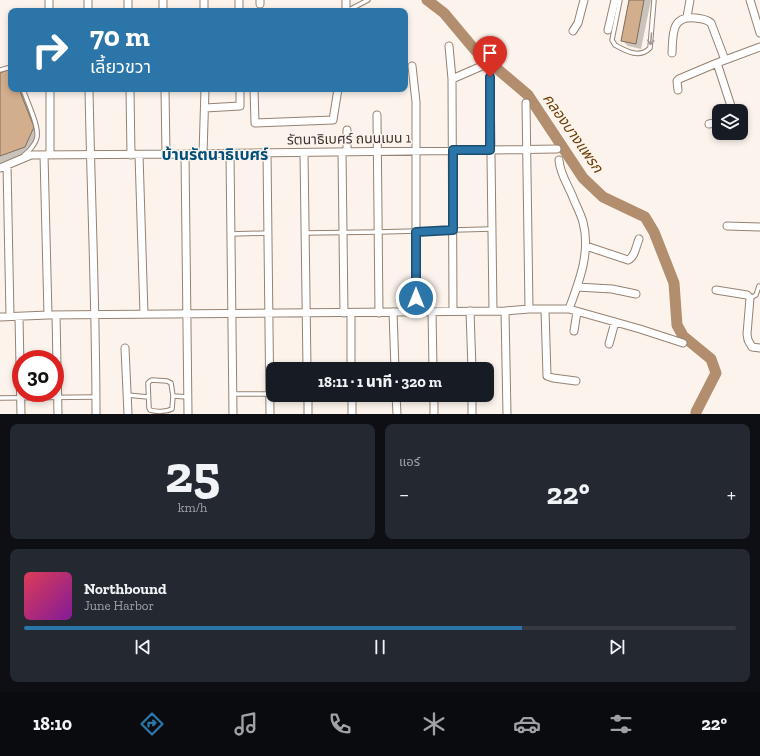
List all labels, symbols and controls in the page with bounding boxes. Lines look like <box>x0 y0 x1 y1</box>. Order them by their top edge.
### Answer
text: 70 m <box>90 20 150 53</box>
icon: right <box>24 24 76 76</box>
one-way arrow <box>647 32 654 45</box>
pin <box>473 36 507 77</box>
icon: arrive <box>479 42 501 64</box>
text: เลี้ยวขวา <box>90 56 151 78</box>
water label: คลองบางแพรก <box>539 90 608 177</box>
map controls <box>712 104 748 140</box>
button: layers <box>712 104 748 140</box>
street label: รัตนาธิเบศร์ ถนนเมน 1 <box>287 129 412 149</box>
district label: บ้านรัตนาธิเบศร์ <box>162 145 269 164</box>
position arrow <box>395 277 437 319</box>
speed limit sign: 30 <box>12 350 64 402</box>
text: 18:11 · 1 นาที · 320 m <box>318 373 442 391</box>
text: 25 <box>165 443 220 505</box>
text: แอร์ <box>399 454 420 469</box>
text: 22° <box>546 476 590 512</box>
text: − <box>399 481 409 508</box>
text: + <box>727 481 736 508</box>
text: km/h <box>178 500 207 515</box>
text: Northbound <box>84 580 167 598</box>
text: June Harbor <box>84 598 154 613</box>
icon: previous <box>132 636 154 658</box>
icon: pause <box>369 636 391 658</box>
icon: next <box>606 636 628 658</box>
icon: directions <box>138 710 166 738</box>
icon: music <box>232 710 260 738</box>
icon: phone <box>326 710 354 738</box>
icon: climate <box>420 710 448 738</box>
icon: car <box>513 710 541 738</box>
icon: filters <box>607 710 635 738</box>
text: 18:10 <box>33 713 72 735</box>
text: 22° <box>701 713 727 735</box>

